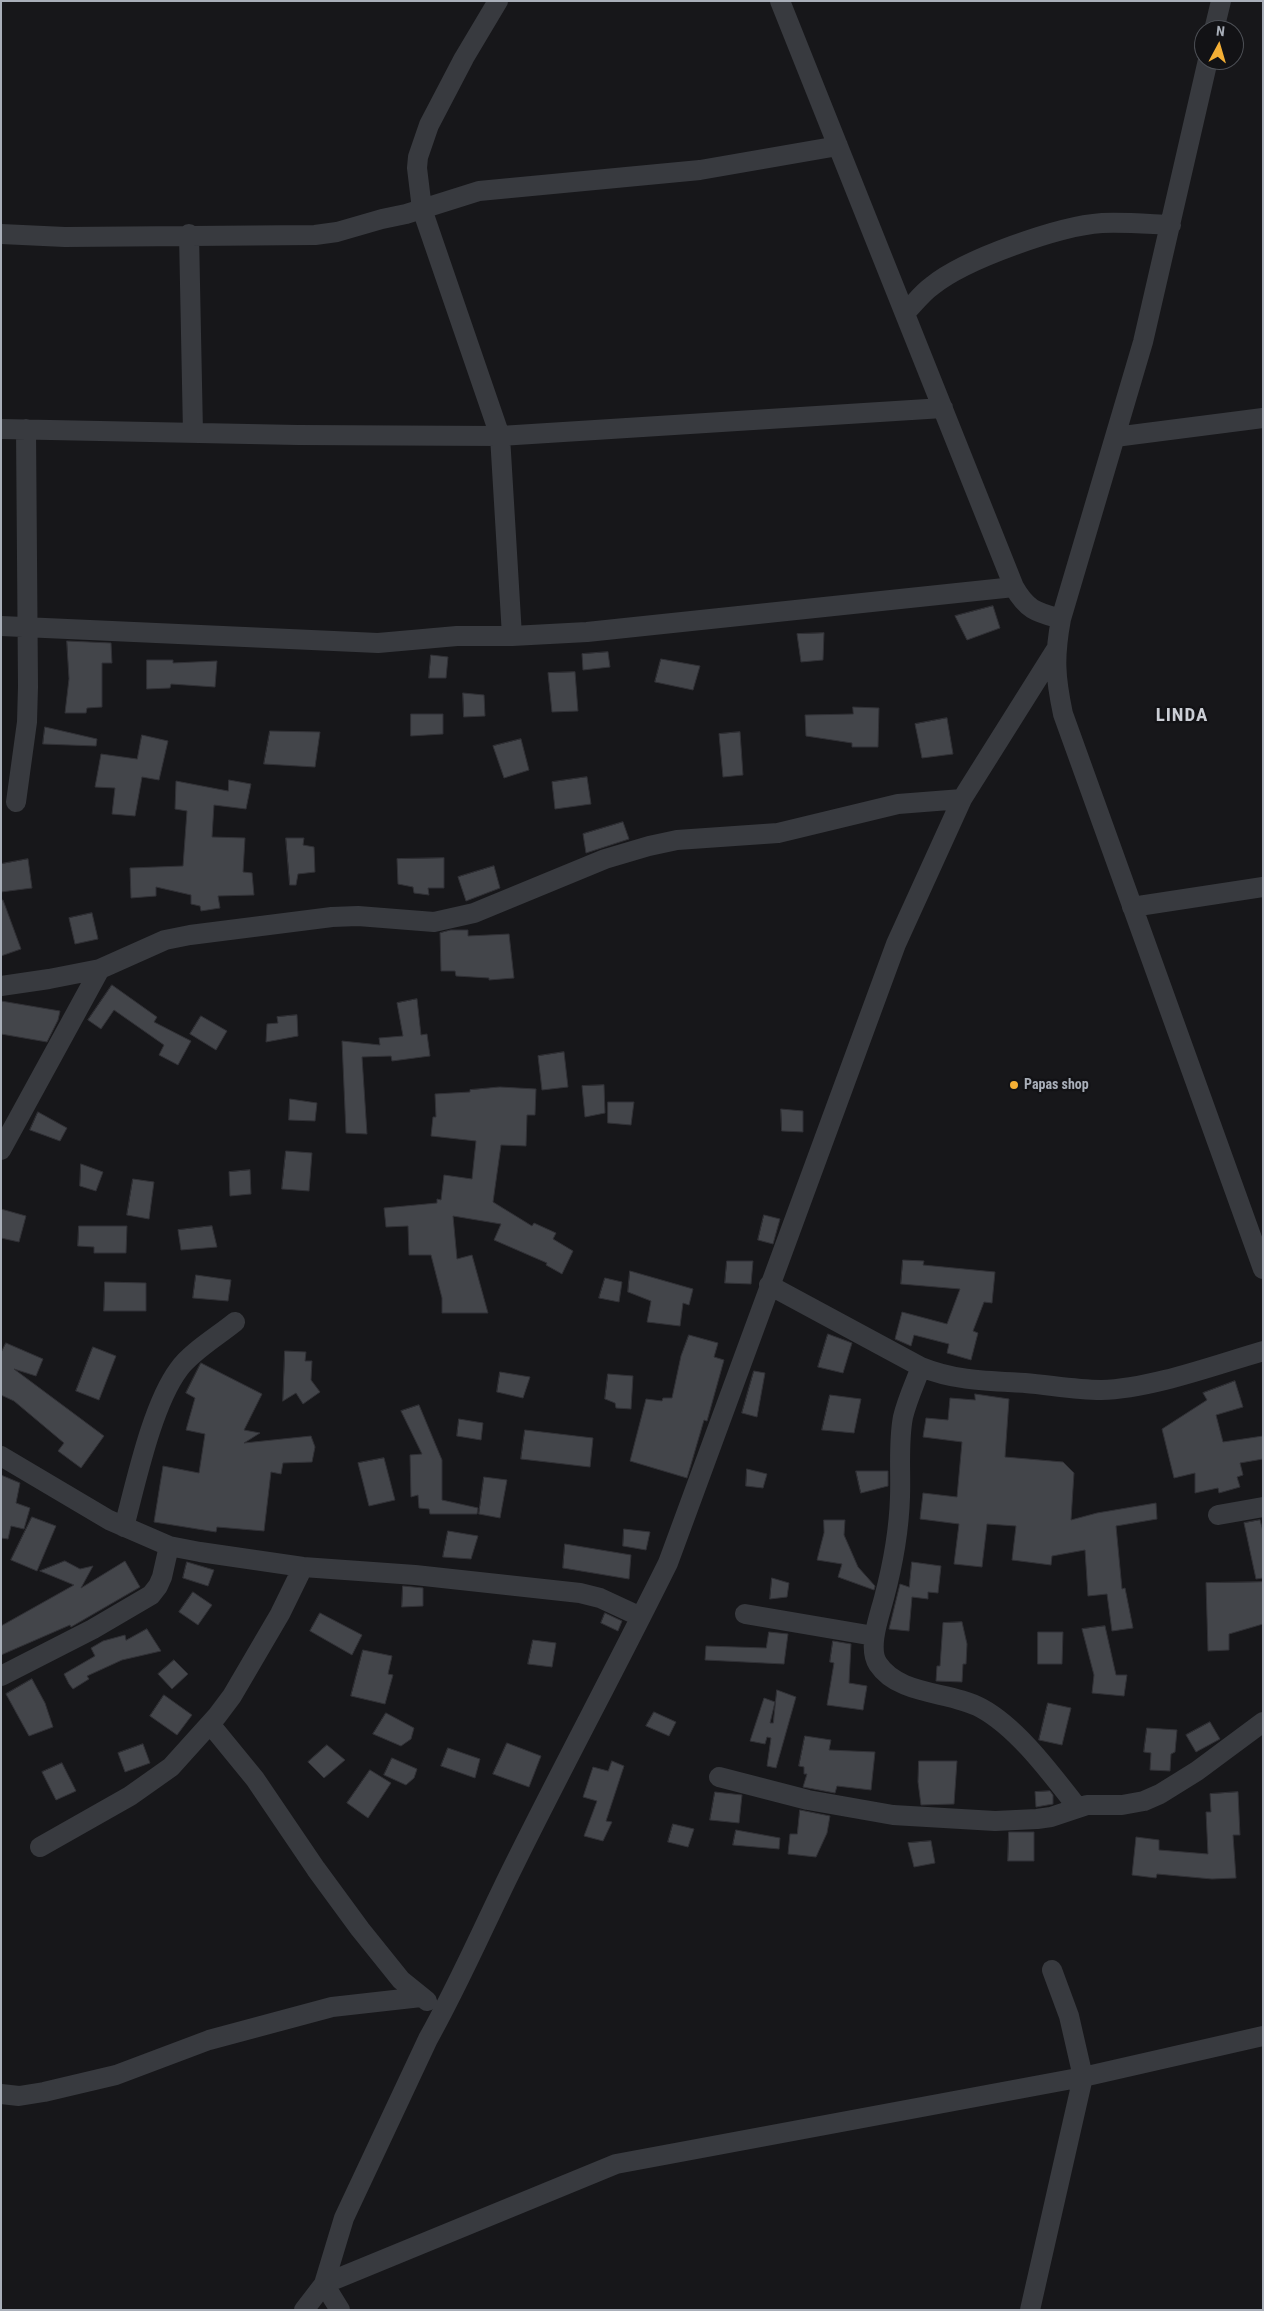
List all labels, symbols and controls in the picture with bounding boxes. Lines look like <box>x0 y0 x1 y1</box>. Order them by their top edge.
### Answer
north arrow <box>1194 20 1244 70</box>
text: N <box>1215 23 1226 39</box>
district label: LINDA <box>1155 705 1209 727</box>
place label: Papas shop <box>1024 1077 1089 1093</box>
marker: Papas shop <box>1008 1079 1020 1091</box>

